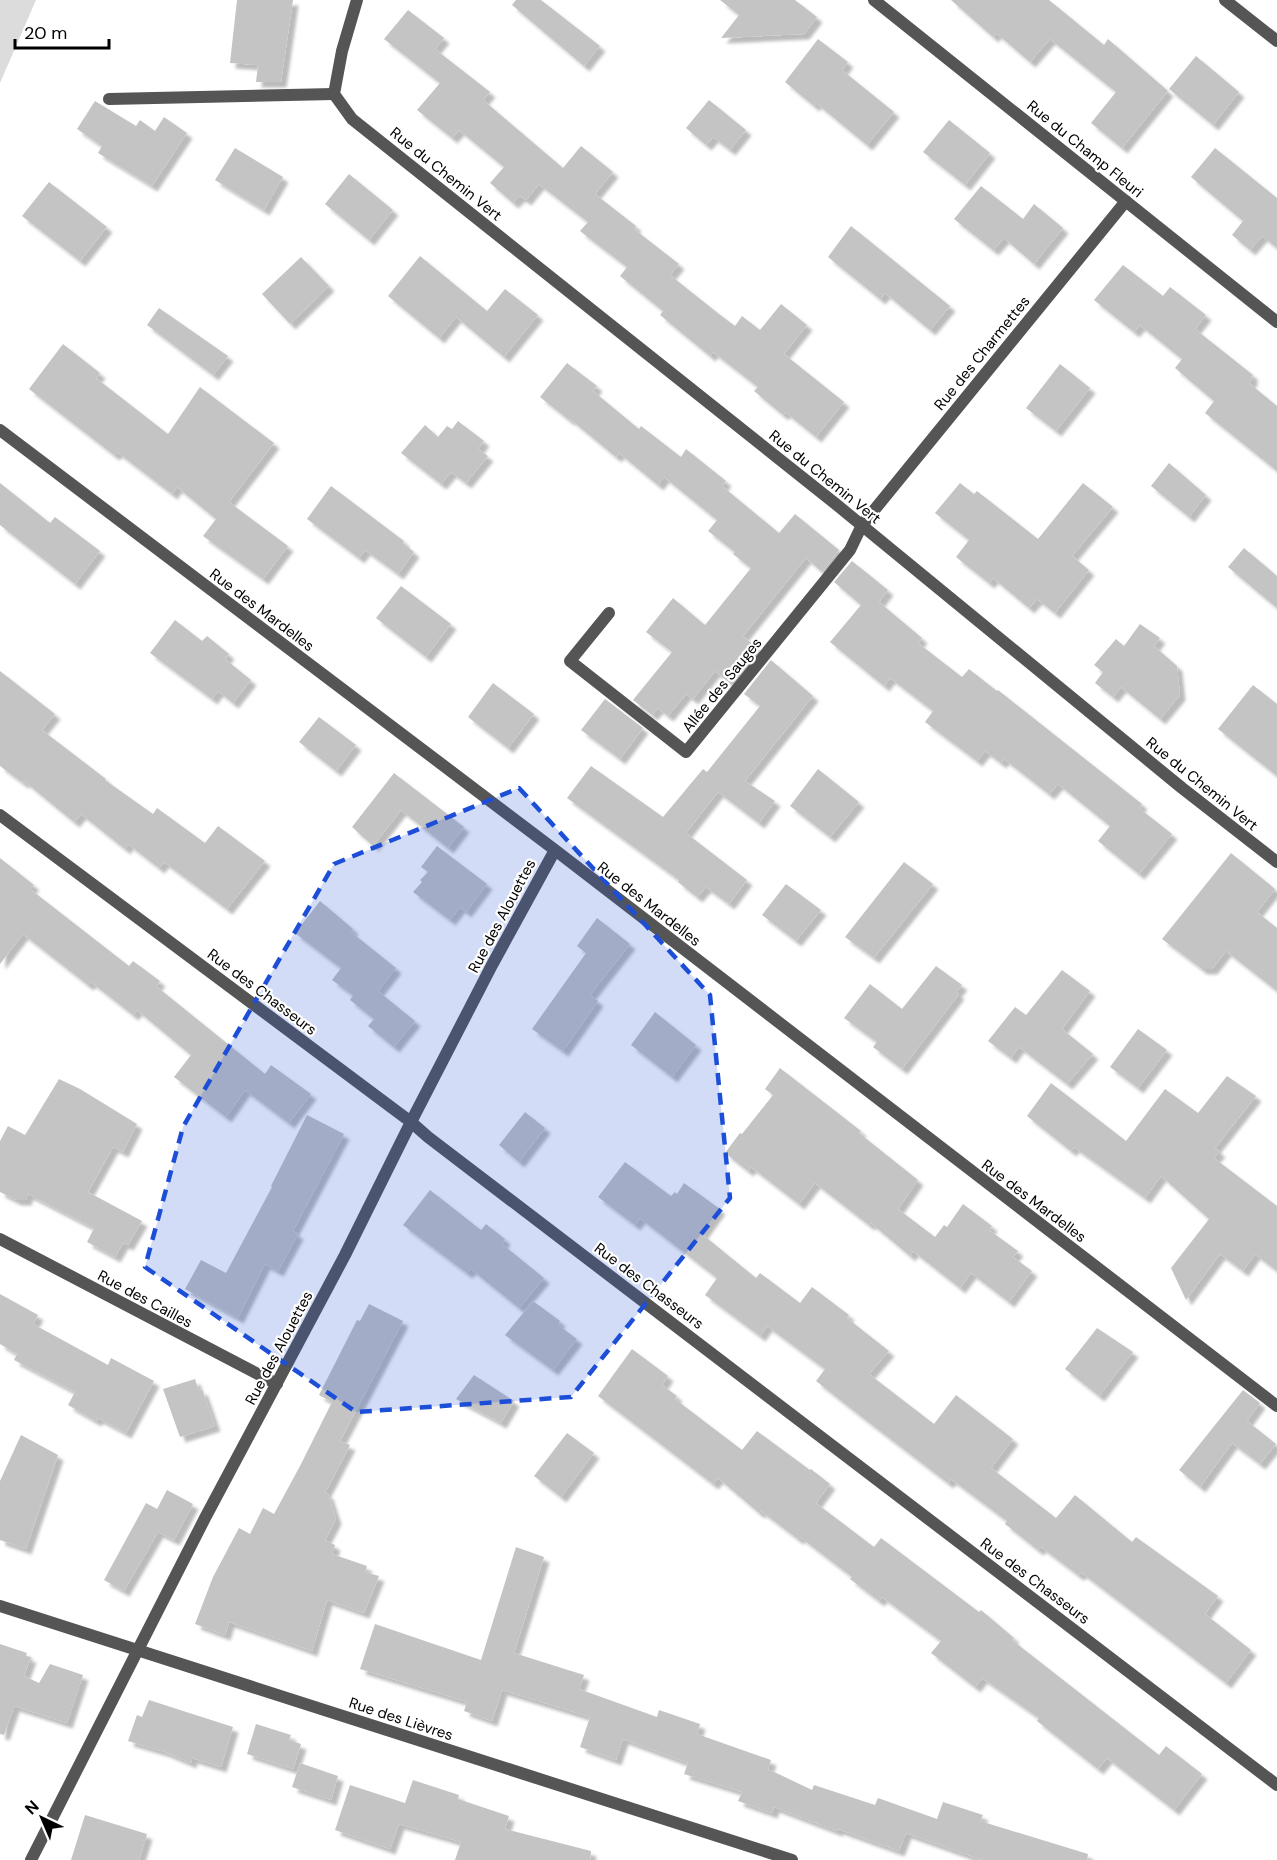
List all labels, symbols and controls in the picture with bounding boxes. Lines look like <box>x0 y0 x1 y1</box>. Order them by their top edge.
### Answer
scale bar <box>15 12 110 50</box>
text: 20 m <box>24 21 67 45</box>
street label: Rue du Champ Fleuri <box>1023 96 1147 202</box>
street label: Rue du Chemin Vert <box>386 123 506 225</box>
street label: Rue des Charmettes <box>930 292 1034 414</box>
street label: Rue du Chemin Vert <box>765 426 885 528</box>
street label: Rue des Mardelles <box>206 564 318 656</box>
street label: Allée des Sauges <box>678 633 766 737</box>
street label: Rue du Chemin Vert <box>1142 733 1262 835</box>
street label: Rue des Alouettes <box>464 856 540 976</box>
street label: Rue des Mardelles <box>593 857 705 951</box>
street label: Rue des Chasseurs <box>203 944 321 1040</box>
street label: Rue des Mardelles <box>978 1155 1090 1247</box>
street label: Rue des Chasseurs <box>590 1238 708 1334</box>
street label: Rue des Cailles <box>94 1266 196 1332</box>
street label: Rue des Alouettes <box>241 1288 317 1408</box>
street label: Rue des Chasseurs <box>976 1533 1094 1629</box>
street label: Rue des Lièvres <box>346 1693 456 1745</box>
north arrow <box>12 1788 72 1848</box>
text: N <box>20 1796 43 1819</box>

